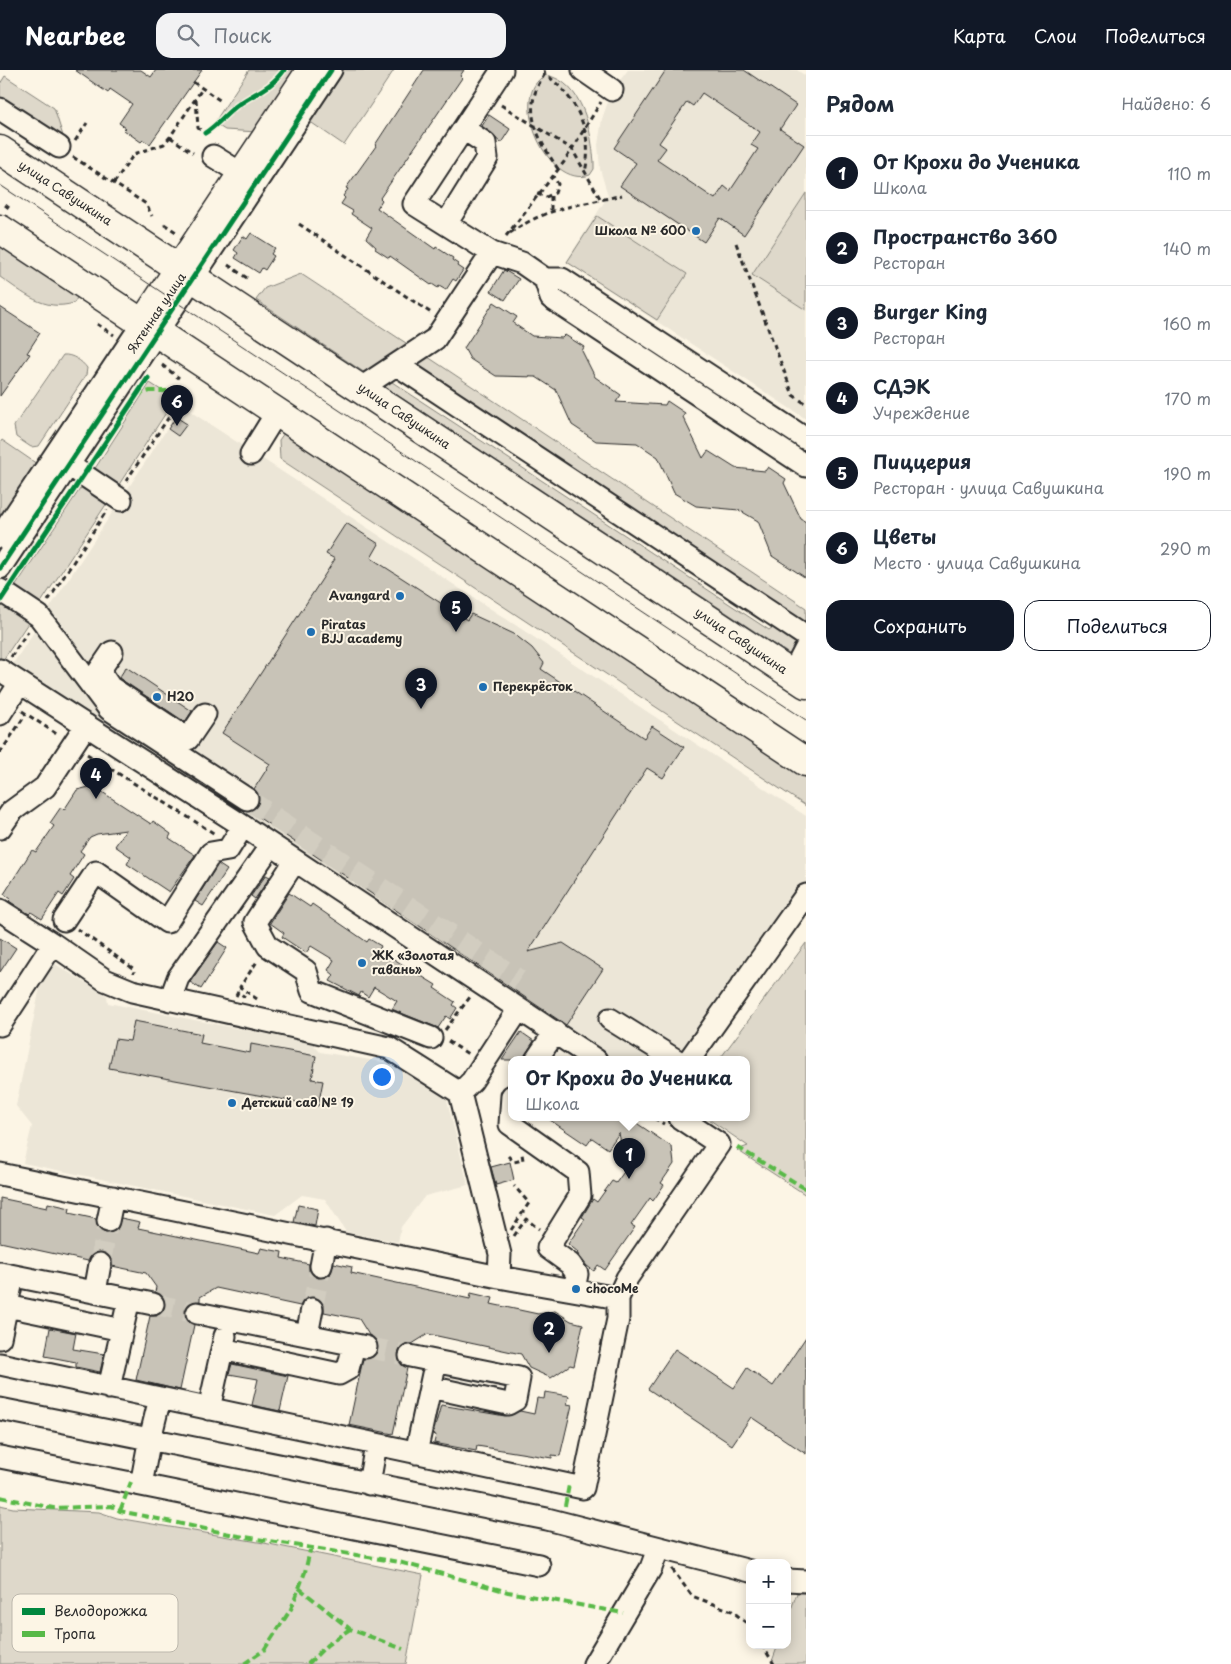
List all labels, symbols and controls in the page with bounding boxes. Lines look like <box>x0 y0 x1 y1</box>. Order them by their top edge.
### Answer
search box <box>156 13 506 58</box>
text: Nearbee <box>25 17 126 53</box>
icon: search <box>174 21 202 49</box>
text: Поиск <box>214 21 271 49</box>
text: Карта <box>953 22 1006 49</box>
text: Слои <box>1034 22 1077 49</box>
text: Поделиться <box>1105 22 1206 49</box>
text: Рядом <box>826 87 894 119</box>
text: Найдено: 6 <box>1121 91 1211 115</box>
text: От Крохи до Ученика <box>873 147 1080 175</box>
street label: улица Савушкина <box>15 155 116 229</box>
text: 1 <box>838 161 846 185</box>
text: 110 m <box>1168 161 1211 185</box>
text: Школа <box>873 175 927 199</box>
place label: Школа № 600 <box>595 221 686 239</box>
text: Пространство 360 <box>873 222 1057 250</box>
marker: Школа № 600 <box>690 225 702 237</box>
text: 2 <box>836 236 848 260</box>
text: 140 m <box>1163 236 1211 260</box>
text: Ресторан <box>873 250 946 274</box>
street label: Яхтенная улица <box>123 268 190 356</box>
text: Burger King <box>873 297 987 325</box>
text: 3 <box>837 311 847 335</box>
text: 160 m <box>1163 311 1211 335</box>
text: Ресторан <box>873 325 946 349</box>
text: СДЭК <box>873 372 930 400</box>
street label: улица Савушкина <box>355 377 455 453</box>
pin: 6 <box>161 385 193 426</box>
text: 4 <box>837 386 847 410</box>
text: 170 m <box>1165 386 1211 410</box>
text: Учреждение <box>873 400 970 424</box>
text: Пиццерия <box>873 447 971 475</box>
text: 5 <box>837 461 847 485</box>
text: 190 m <box>1163 461 1211 485</box>
text: Ресторан · улица Савушкина <box>873 475 1104 499</box>
text: Цветы <box>873 522 936 550</box>
text: 6 <box>836 536 848 560</box>
text: 290 m <box>1160 536 1211 560</box>
text: Место · улица Савушкина <box>873 550 1081 574</box>
place label: Avangard <box>329 586 390 604</box>
marker: Avangard <box>394 590 406 602</box>
pin: 5 <box>440 591 472 632</box>
button: Сохранить <box>826 600 1014 651</box>
button: Поделиться <box>1024 600 1211 651</box>
street label: улица Савушкина <box>692 602 792 678</box>
place label: Piratas BJJ academy <box>321 615 402 647</box>
marker: Piratas BJJ academy <box>305 626 317 638</box>
pin: 3 <box>405 668 437 709</box>
place label: Перекрёсток <box>493 677 573 695</box>
marker: Перекрёсток <box>477 681 489 693</box>
place label: H2O <box>167 687 194 705</box>
marker: H2O <box>151 691 163 703</box>
pin: 4 <box>80 758 112 799</box>
place label: ЖК «Золотая гавань» <box>371 946 454 978</box>
marker: ЖК «Золотая гавань» <box>356 957 368 969</box>
popup <box>508 1056 750 1121</box>
text: От Крохи до Ученика <box>526 1063 732 1091</box>
your location <box>369 1064 395 1090</box>
text: Школа <box>526 1091 579 1115</box>
place label: Детский сад № 19 <box>241 1093 354 1111</box>
marker: Детский сад № 19 <box>226 1097 238 1109</box>
pin: 1 <box>613 1138 645 1179</box>
place label: chocoMe <box>586 1279 639 1297</box>
marker: chocoMe <box>570 1283 582 1295</box>
pin: 2 <box>533 1312 565 1353</box>
map controls <box>746 1559 791 1649</box>
button: + <box>746 1559 791 1604</box>
legend <box>12 1594 178 1652</box>
text: Велодорожка <box>54 1600 148 1621</box>
button: − <box>746 1604 791 1649</box>
text: Тропа <box>54 1623 96 1644</box>

